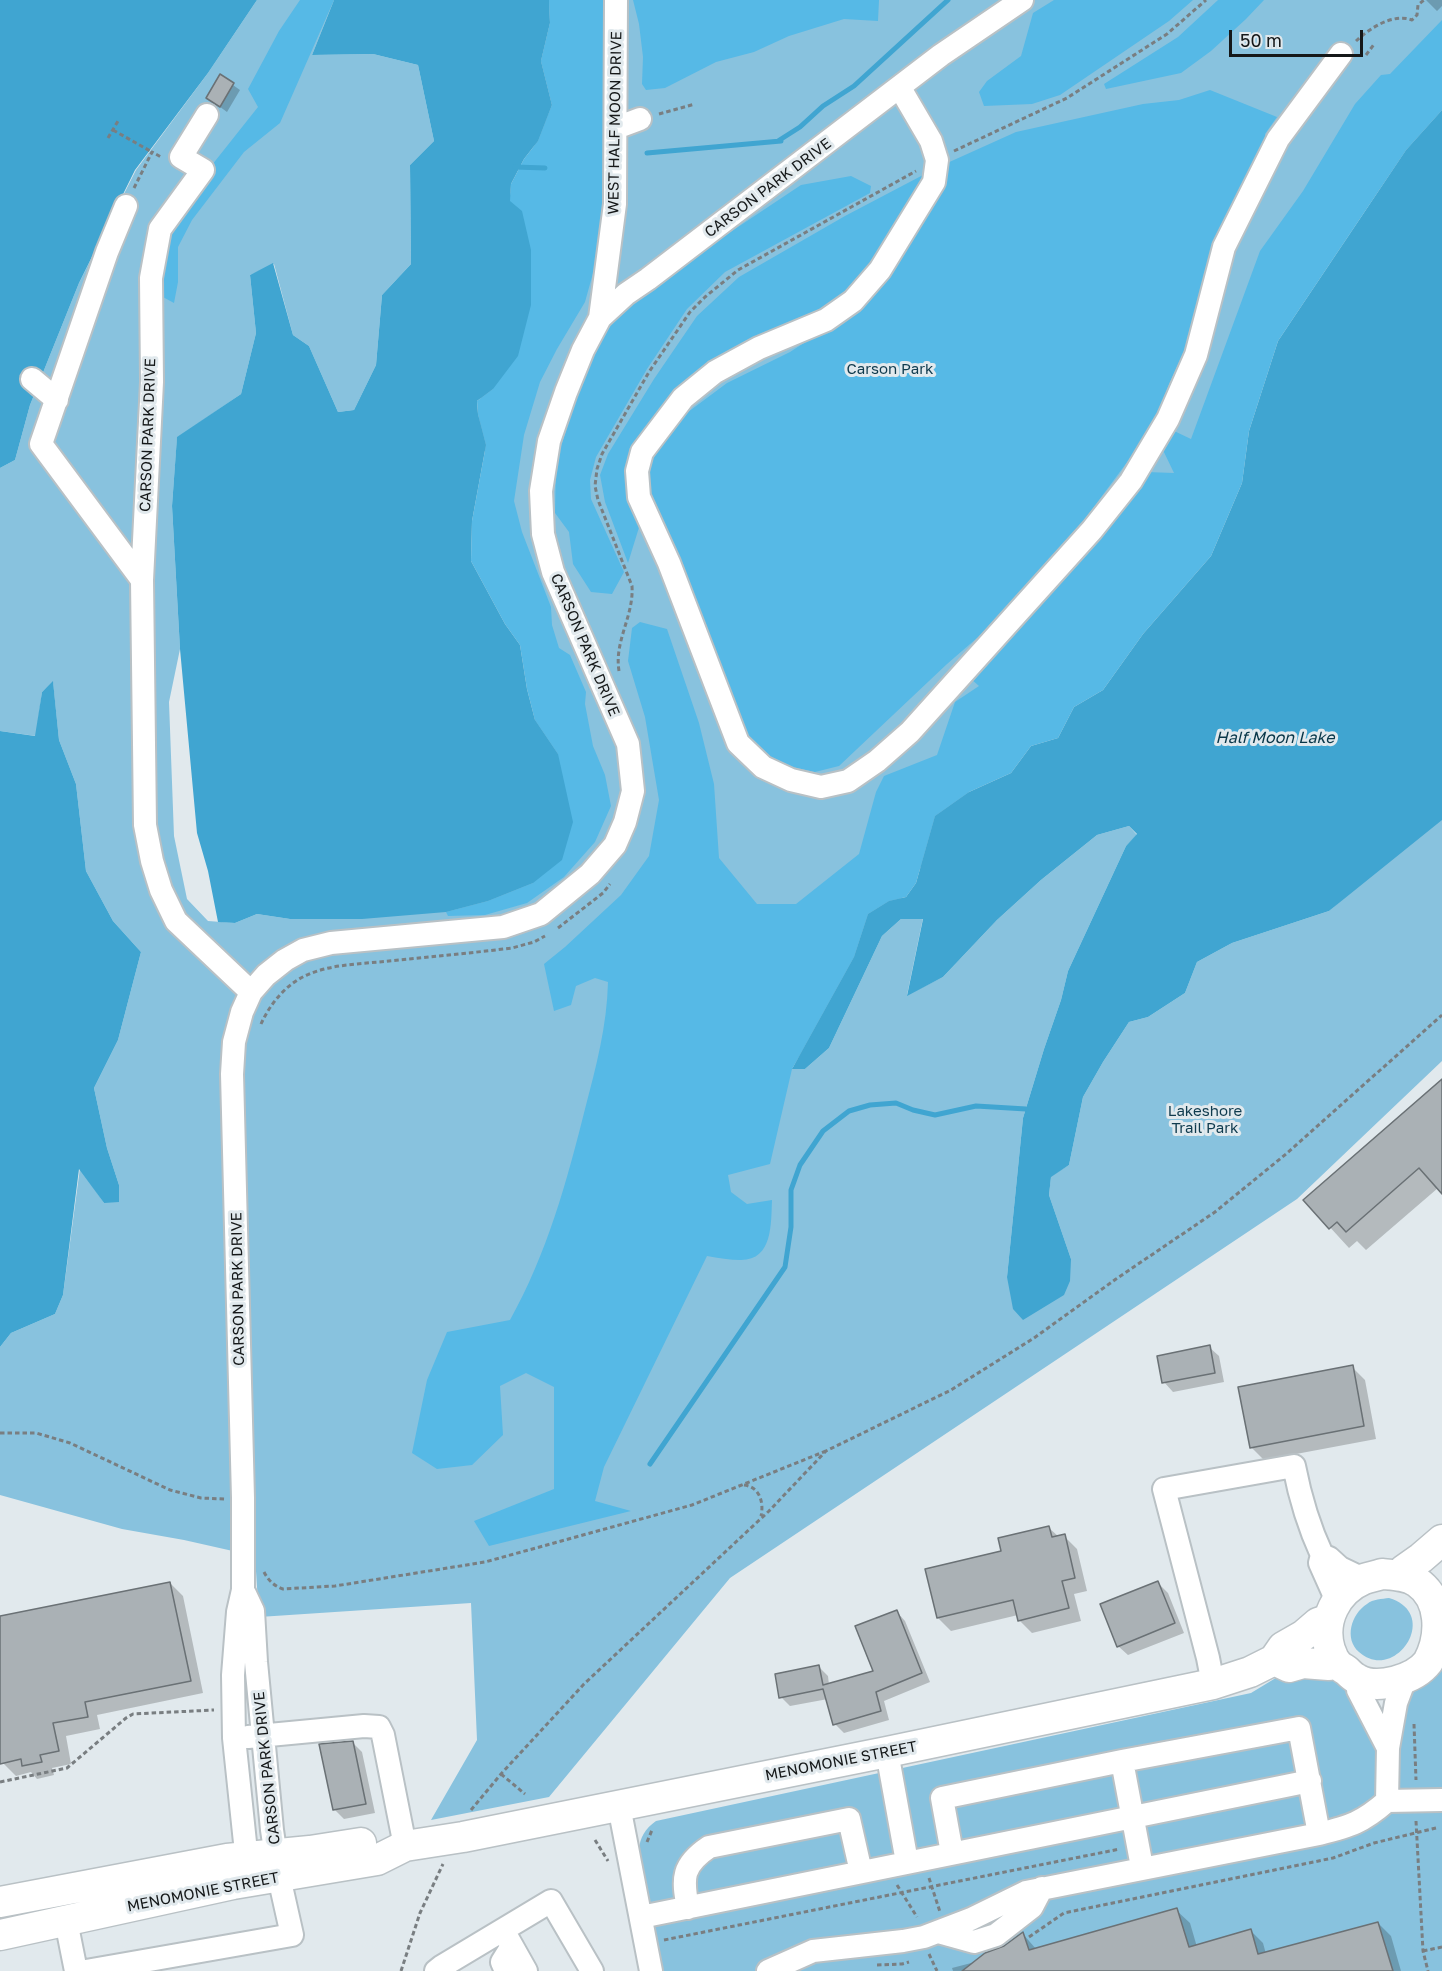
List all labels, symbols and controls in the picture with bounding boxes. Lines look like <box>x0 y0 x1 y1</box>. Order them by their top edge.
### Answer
scale bar <box>1232 18 1366 56</box>
text: 50 m <box>1240 29 1282 51</box>
street label: WEST HALF MOON DRIVE <box>604 31 626 215</box>
street label: CARSON PARK DRIVE <box>701 135 835 241</box>
street label: CARSON PARK DRIVE <box>136 358 160 512</box>
park label: Carson Park <box>847 360 933 378</box>
street label: CARSON PARK DRIVE <box>547 571 623 719</box>
water label: Half Moon Lake <box>1216 728 1334 748</box>
park label: Lakeshore Trail Park <box>1168 1102 1242 1137</box>
street label: CARSON PARK DRIVE <box>228 1212 248 1366</box>
street label: CARSON PARK DRIVE <box>250 1691 284 1845</box>
street label: MENOMONIE STREET <box>764 1737 918 1785</box>
street label: MENOMONIE STREET <box>126 1868 280 1916</box>

